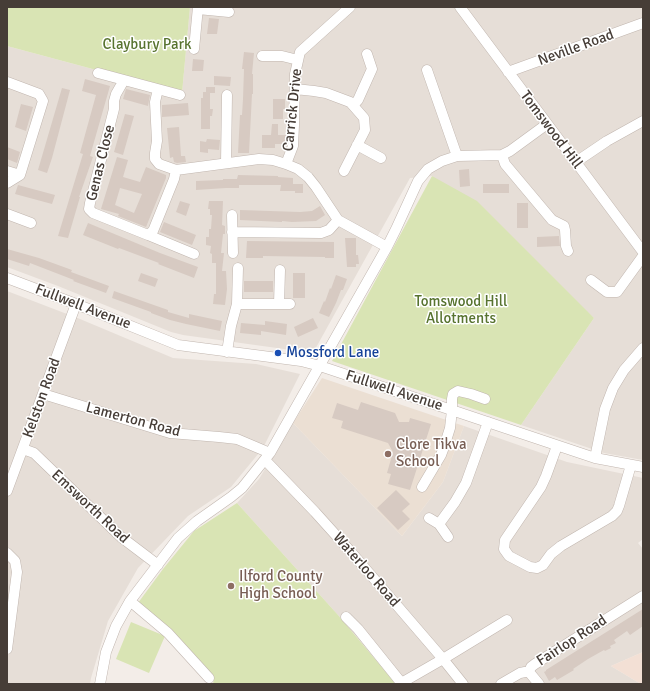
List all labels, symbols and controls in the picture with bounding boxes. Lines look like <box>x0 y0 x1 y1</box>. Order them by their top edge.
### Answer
street label: Neville Road <box>536 26 616 70</box>
park label: Claybury Park <box>102 36 192 54</box>
street label: Carrick Drive <box>280 68 306 152</box>
street label: Tomswood Hill <box>516 88 586 172</box>
street label: Genas Close <box>83 123 119 203</box>
street label: Fullwell Avenue <box>33 280 133 334</box>
park label: Tomswood Hill Allotments <box>415 293 507 328</box>
place label: Mossford Lane <box>286 344 379 362</box>
marker: Mossford Lane <box>273 348 283 358</box>
street label: Kelston Road <box>19 356 65 440</box>
street label: Fullwell Avenue <box>343 367 445 415</box>
street label: Lamerton Road <box>84 399 182 441</box>
place label: Clore Tikva School <box>396 436 467 471</box>
marker: Clore Tikva School <box>383 449 393 459</box>
street label: Emsworth Road <box>47 466 133 548</box>
street label: Waterloo Road <box>329 529 403 611</box>
place label: Ilford County High School <box>239 568 322 603</box>
marker: Ilford County High School <box>226 581 236 591</box>
street label: Fairlop Road <box>534 612 610 670</box>

